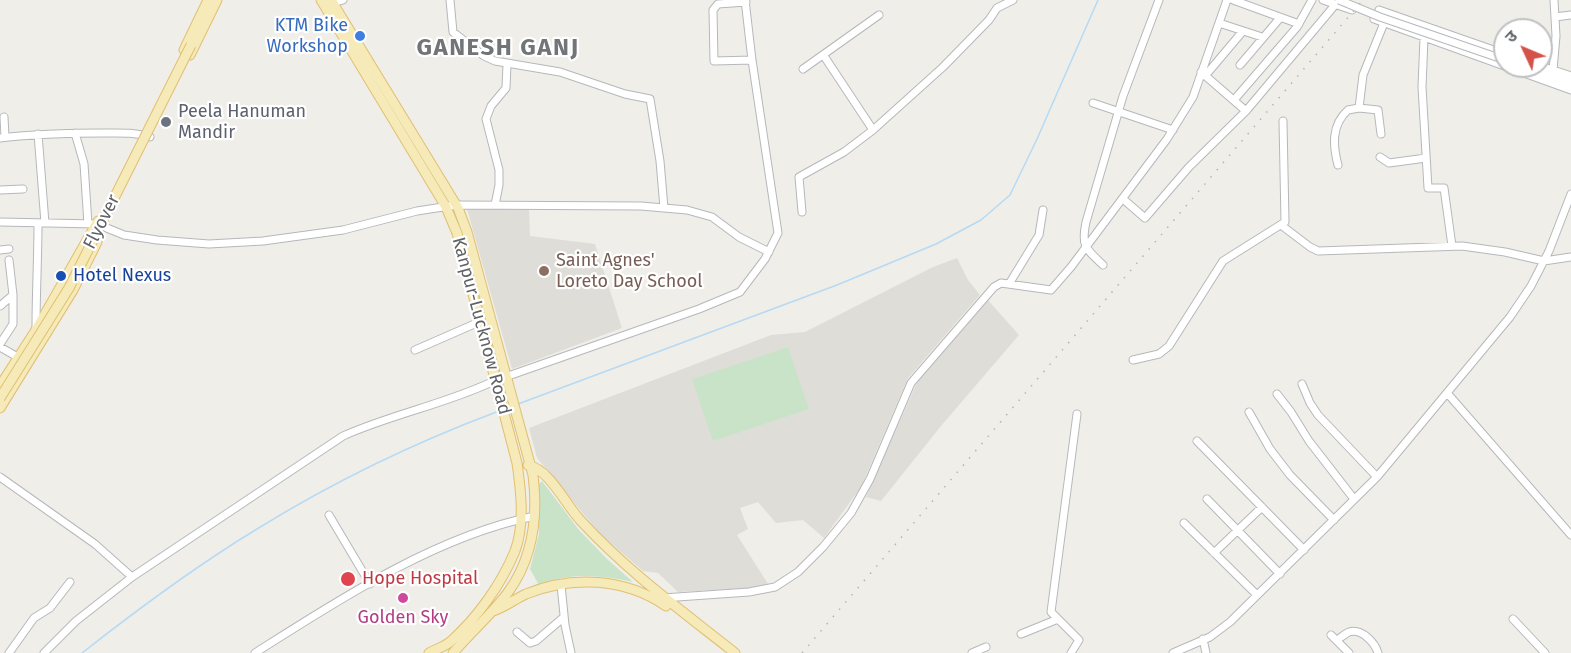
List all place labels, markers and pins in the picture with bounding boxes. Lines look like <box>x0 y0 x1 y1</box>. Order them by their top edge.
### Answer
place label: KTM Bike Workshop <box>267 15 348 57</box>
marker: KTM Bike Workshop <box>353 29 367 43</box>
place label: Peela Hanuman Mandir <box>178 101 306 144</box>
marker: Peela Hanuman Mandir <box>159 115 173 129</box>
place label: Saint Agnes' Loreto Day School <box>556 250 703 292</box>
marker: Saint Agnes' Loreto Day School <box>537 264 551 278</box>
place label: Hotel Nexus <box>73 265 171 287</box>
marker: Hotel Nexus <box>54 269 68 283</box>
place label: Hope Hospital <box>362 568 478 590</box>
marker: Hope Hospital <box>339 570 357 588</box>
marker: Golden Sky <box>396 591 410 605</box>
place label: Golden Sky <box>358 607 448 629</box>

